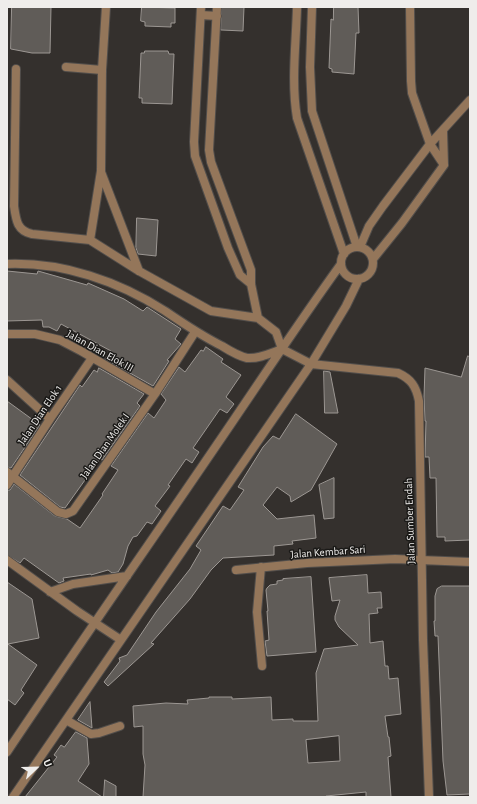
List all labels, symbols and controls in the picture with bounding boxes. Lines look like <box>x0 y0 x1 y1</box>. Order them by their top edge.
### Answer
street label: Jalan Dian Elok III <box>64 327 136 375</box>
street label: Jalan Dian Elok 1 <box>15 382 65 448</box>
street label: Jalan Dian Molek I <box>77 411 133 481</box>
street label: Jalan Sumber Endah <box>402 478 418 564</box>
street label: Jalan Kembar Sari <box>290 543 366 561</box>
north arrow <box>16 748 56 788</box>
text: U <box>41 758 54 769</box>

